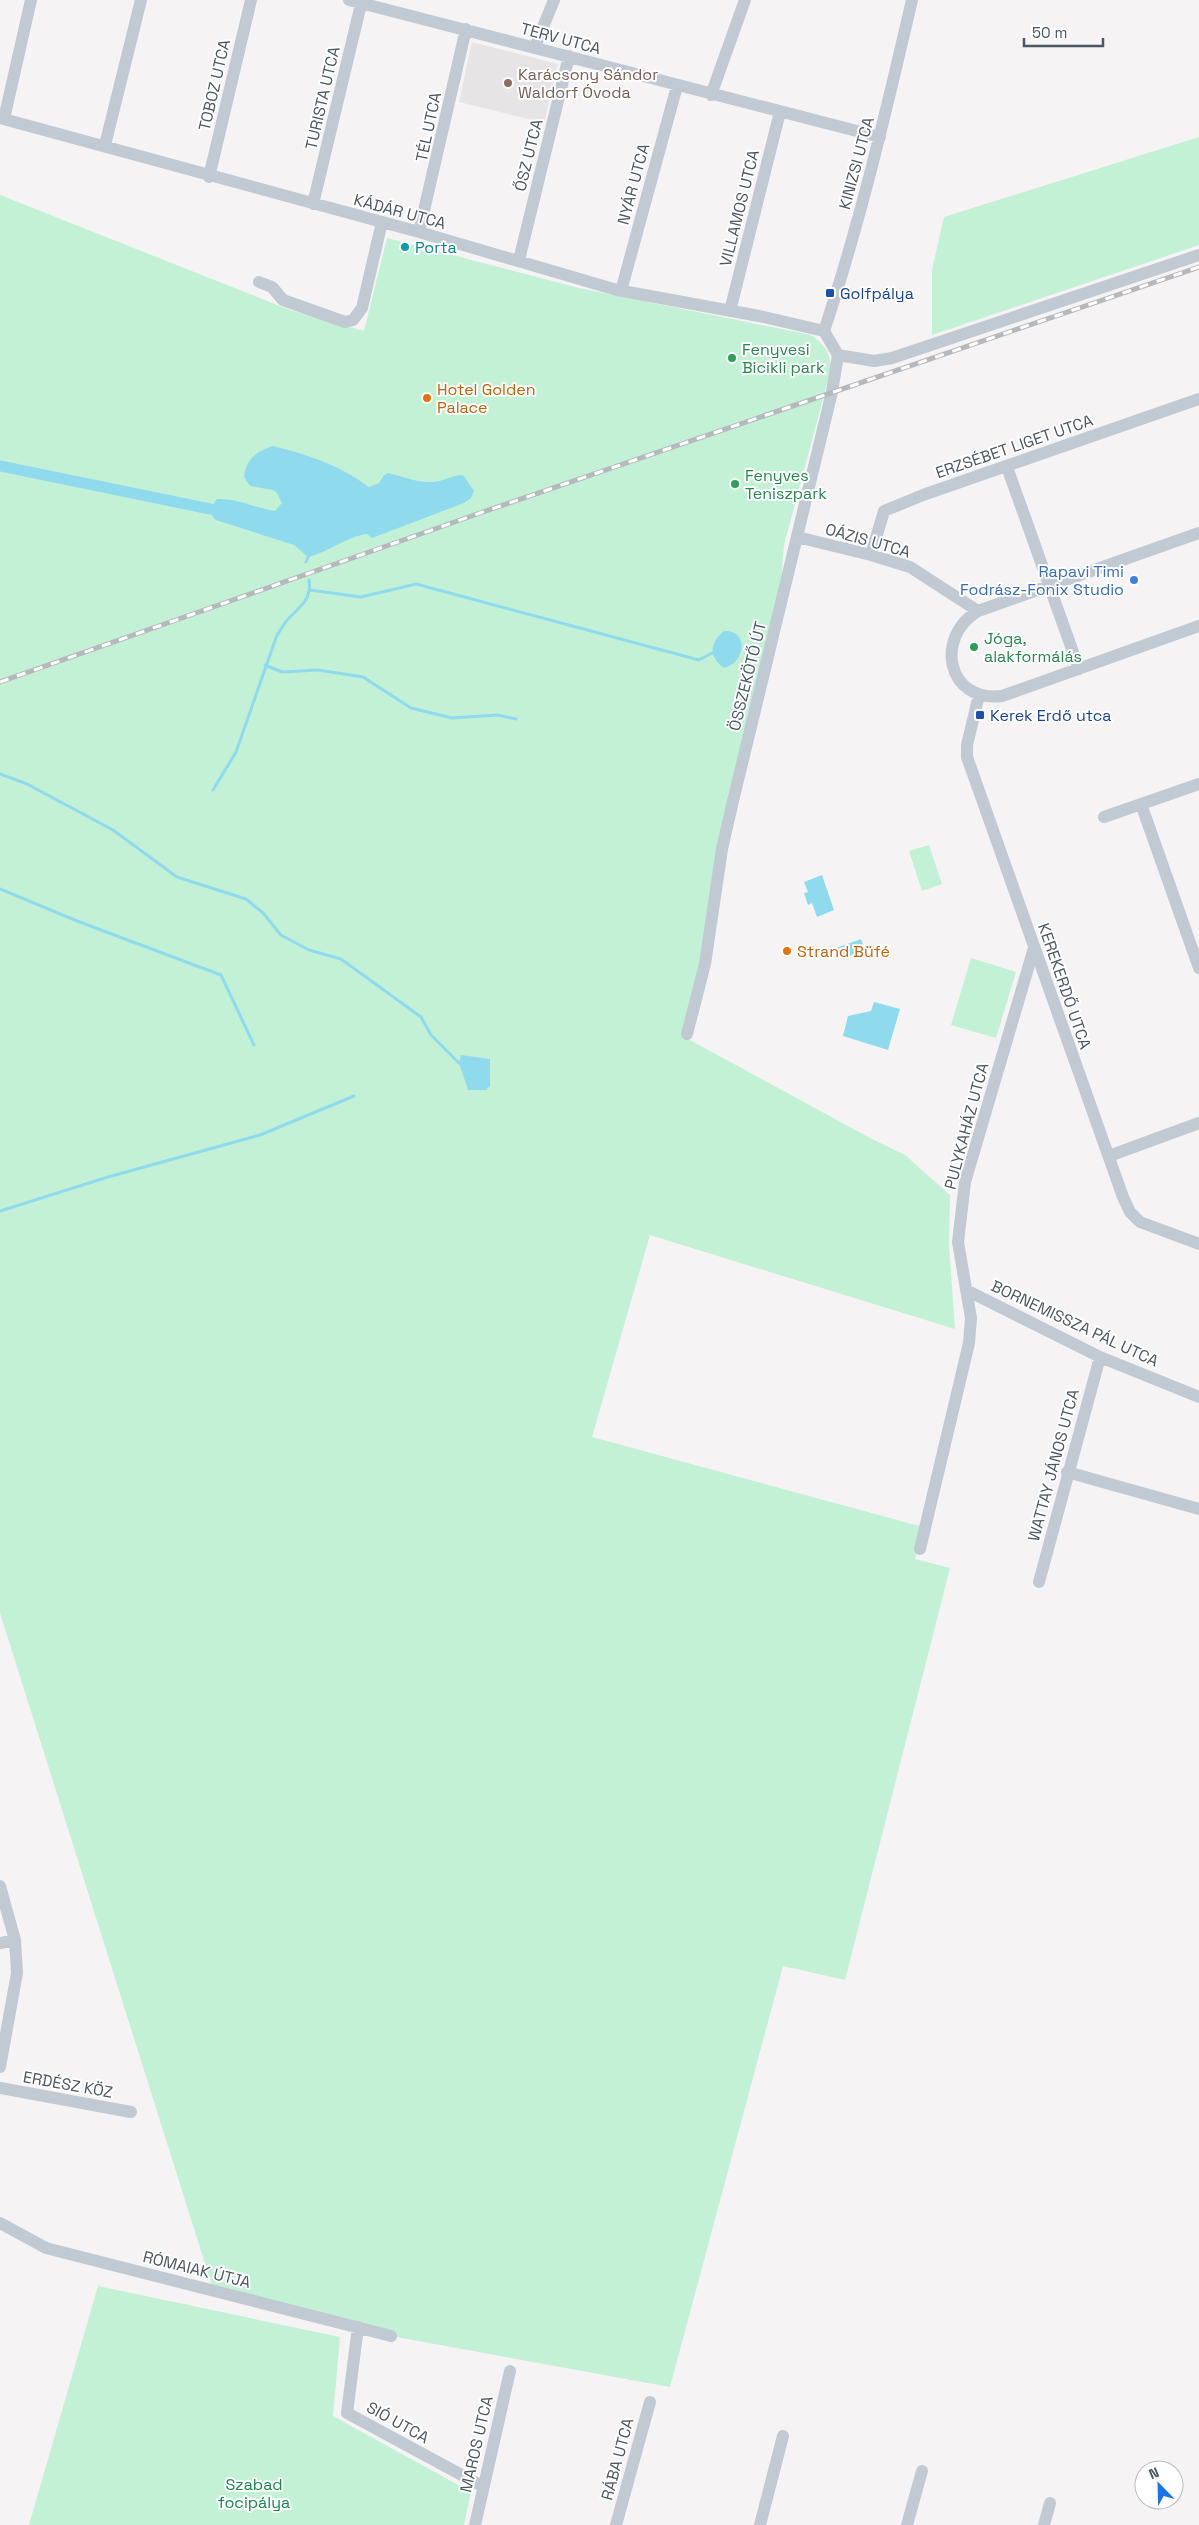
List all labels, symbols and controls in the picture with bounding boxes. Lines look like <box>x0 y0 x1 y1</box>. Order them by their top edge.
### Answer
scale bar <box>1024 15 1103 47</box>
street label: TERV UTCA <box>519 18 603 59</box>
text: 50 m <box>1032 23 1067 42</box>
street label: TOBOZ UTCA <box>194 37 235 133</box>
street label: TURISTA UTCA <box>300 44 345 152</box>
place label: Karácsony Sándor Waldorf Óvoda <box>518 64 658 103</box>
marker: Karácsony Sándor Waldorf Óvoda <box>502 77 514 89</box>
street label: TÉL UTCA <box>411 90 446 164</box>
street label: KINIZSI UTCA <box>834 115 879 212</box>
street label: ŐSZ UTCA <box>509 117 548 193</box>
street label: NYÁR UTCA <box>613 141 654 227</box>
street label: VILLAMOS UTCA <box>715 148 764 269</box>
street label: KÁDÁR UTCA <box>352 189 448 234</box>
place label: Porta <box>415 237 457 258</box>
marker: Porta <box>399 241 411 253</box>
place label: Golfpálya <box>840 283 914 304</box>
marker: Golfpálya <box>824 287 836 299</box>
place label: Fenyvesi Bicikli park <box>742 339 825 378</box>
marker: Fenyvesi Bicikli park <box>726 352 738 364</box>
place label: Hotel Golden Palace <box>437 379 536 418</box>
marker: Hotel Golden Palace <box>421 392 433 404</box>
street label: ERZSÉBET LIGET UTCA <box>933 410 1096 483</box>
place label: Fenyves Teniszpark <box>745 465 827 504</box>
marker: Fenyves Teniszpark <box>729 478 741 490</box>
street label: OÁZIS UTCA <box>823 518 913 563</box>
place label: Rapavi Timi Fodrász-Fonix Studio <box>960 561 1124 600</box>
marker: Rapavi Timi Fodrász-Fonix Studio <box>1128 574 1140 586</box>
street label: ÖSSZEKÖTŐ ÚT <box>724 619 771 733</box>
place label: Jóga, alakformálás <box>984 628 1082 667</box>
marker: Jóga, alakformálás <box>968 641 980 653</box>
place label: Kerek Erdő utca <box>990 705 1112 726</box>
marker: Kerek Erdő utca <box>974 709 986 721</box>
street label: KEREKERDŐ UTCA <box>1033 920 1096 1052</box>
place label: Strand Büfé <box>797 941 890 962</box>
marker: Strand Büfé <box>781 945 793 957</box>
street label: PULYKAHÁZ UTCA <box>939 1060 993 1192</box>
street label: BORNEMISSZA PÁL UTCA <box>988 1275 1162 1372</box>
street label: WATTAY JÁNOS UTCA <box>1023 1387 1084 1544</box>
street label: ERDÉSZ KÖZ <box>21 2066 114 2103</box>
street label: RÓMAIAK ÚTJA <box>141 2246 253 2293</box>
street label: MAROS UTCA <box>455 2394 498 2494</box>
street label: SIÓ UTCA <box>363 2397 433 2448</box>
street label: RÁBA UTCA <box>596 2416 639 2503</box>
north arrow <box>1134 2460 1184 2510</box>
text: N <box>1146 2463 1162 2483</box>
park label: Szabad focipálya <box>218 2474 290 2513</box>

